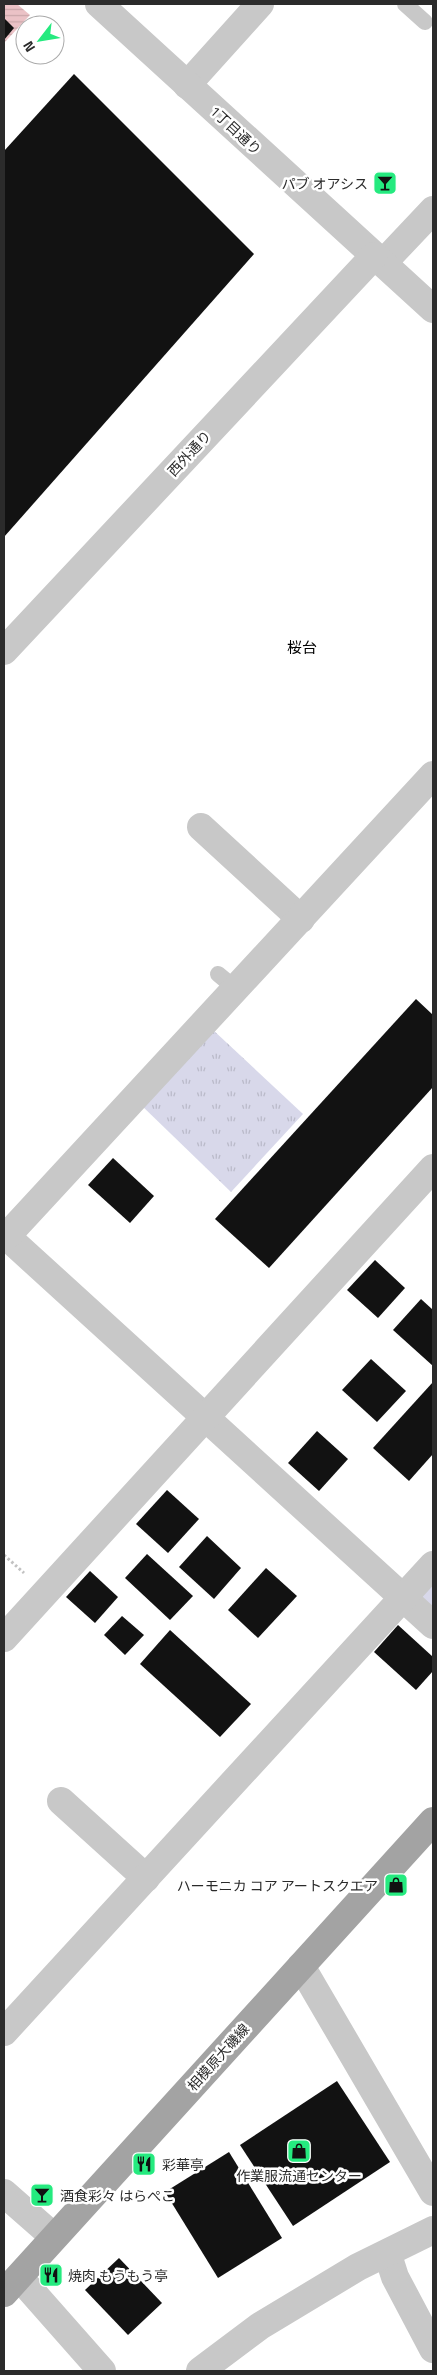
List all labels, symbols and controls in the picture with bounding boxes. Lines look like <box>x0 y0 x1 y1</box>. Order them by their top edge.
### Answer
north arrow <box>15 15 65 65</box>
text: N <box>17 37 40 57</box>
street label: 1丁目通り <box>205 101 267 159</box>
bar icon: パブ オアシス <box>372 170 398 196</box>
place label: パブ オアシス <box>281 173 368 194</box>
street label: 西外通り <box>162 425 216 481</box>
district label: 桜台 <box>287 636 317 659</box>
shop icon: ハーモニカ コア アートスクエア <box>383 1872 409 1898</box>
place label: ハーモニカ コア アートスクエア <box>177 1875 378 1896</box>
street label: 相模原大磯線 <box>182 2019 254 2095</box>
shop icon: 作業服流通センター <box>286 2138 312 2164</box>
restaurant icon: 彩華亭 <box>131 2151 157 2177</box>
place label: 彩華亭 <box>162 2154 204 2175</box>
place label: 作業服流通センター <box>236 2165 362 2186</box>
bar icon: 酒食彩々 はらぺこ <box>29 2182 55 2208</box>
place label: 酒食彩々 はらぺこ <box>60 2185 175 2206</box>
restaurant icon: 焼肉 もうもう亭 <box>38 2262 64 2288</box>
place label: 焼肉 もうもう亭 <box>68 2265 168 2286</box>

